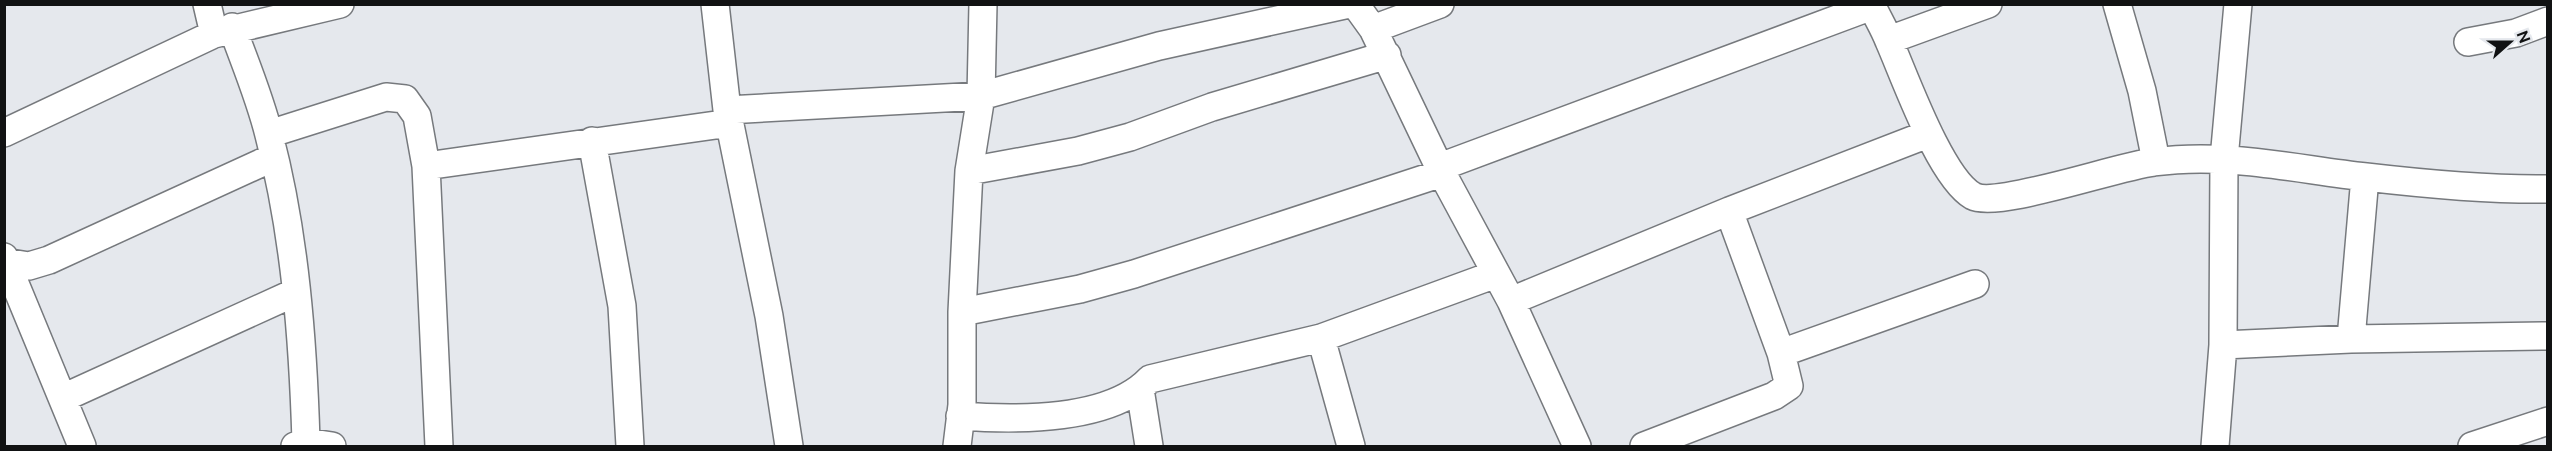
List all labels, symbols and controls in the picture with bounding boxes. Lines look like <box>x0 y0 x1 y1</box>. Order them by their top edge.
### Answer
north arrow <box>2480 12 2540 72</box>
text: N <box>2513 28 2535 45</box>

